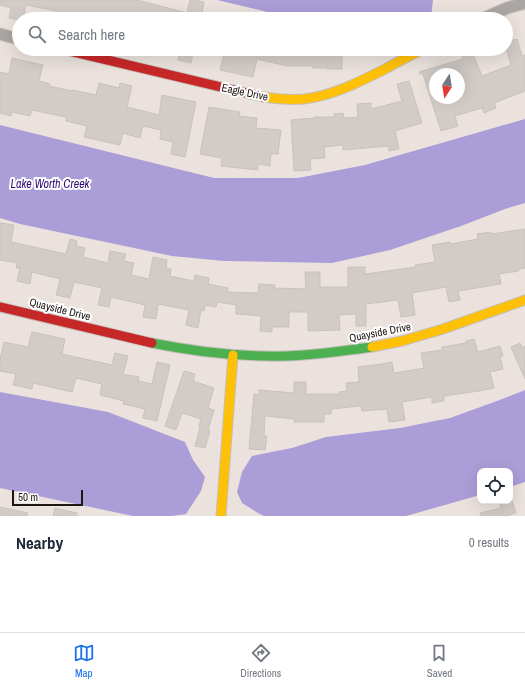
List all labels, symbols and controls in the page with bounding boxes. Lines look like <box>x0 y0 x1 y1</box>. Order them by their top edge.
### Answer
search box <box>12 12 513 56</box>
icon: search <box>26 23 48 45</box>
text: Search here <box>58 24 125 45</box>
north arrow <box>429 68 465 104</box>
street label: Eagle Drive <box>220 80 270 104</box>
water label: Lake Worth Creek <box>10 176 91 192</box>
street label: Quayside Drive <box>28 295 92 323</box>
street label: Quayside Drive <box>348 319 412 345</box>
map controls <box>477 468 513 504</box>
button: locate <box>477 468 513 504</box>
scale bar <box>12 488 83 507</box>
text: 50 m <box>18 490 38 504</box>
text: Nearby <box>16 531 63 554</box>
text: 0 results <box>469 534 509 551</box>
tab: Map <box>73 642 95 680</box>
tab: Directions <box>240 642 281 680</box>
tab: Saved <box>427 642 452 680</box>

